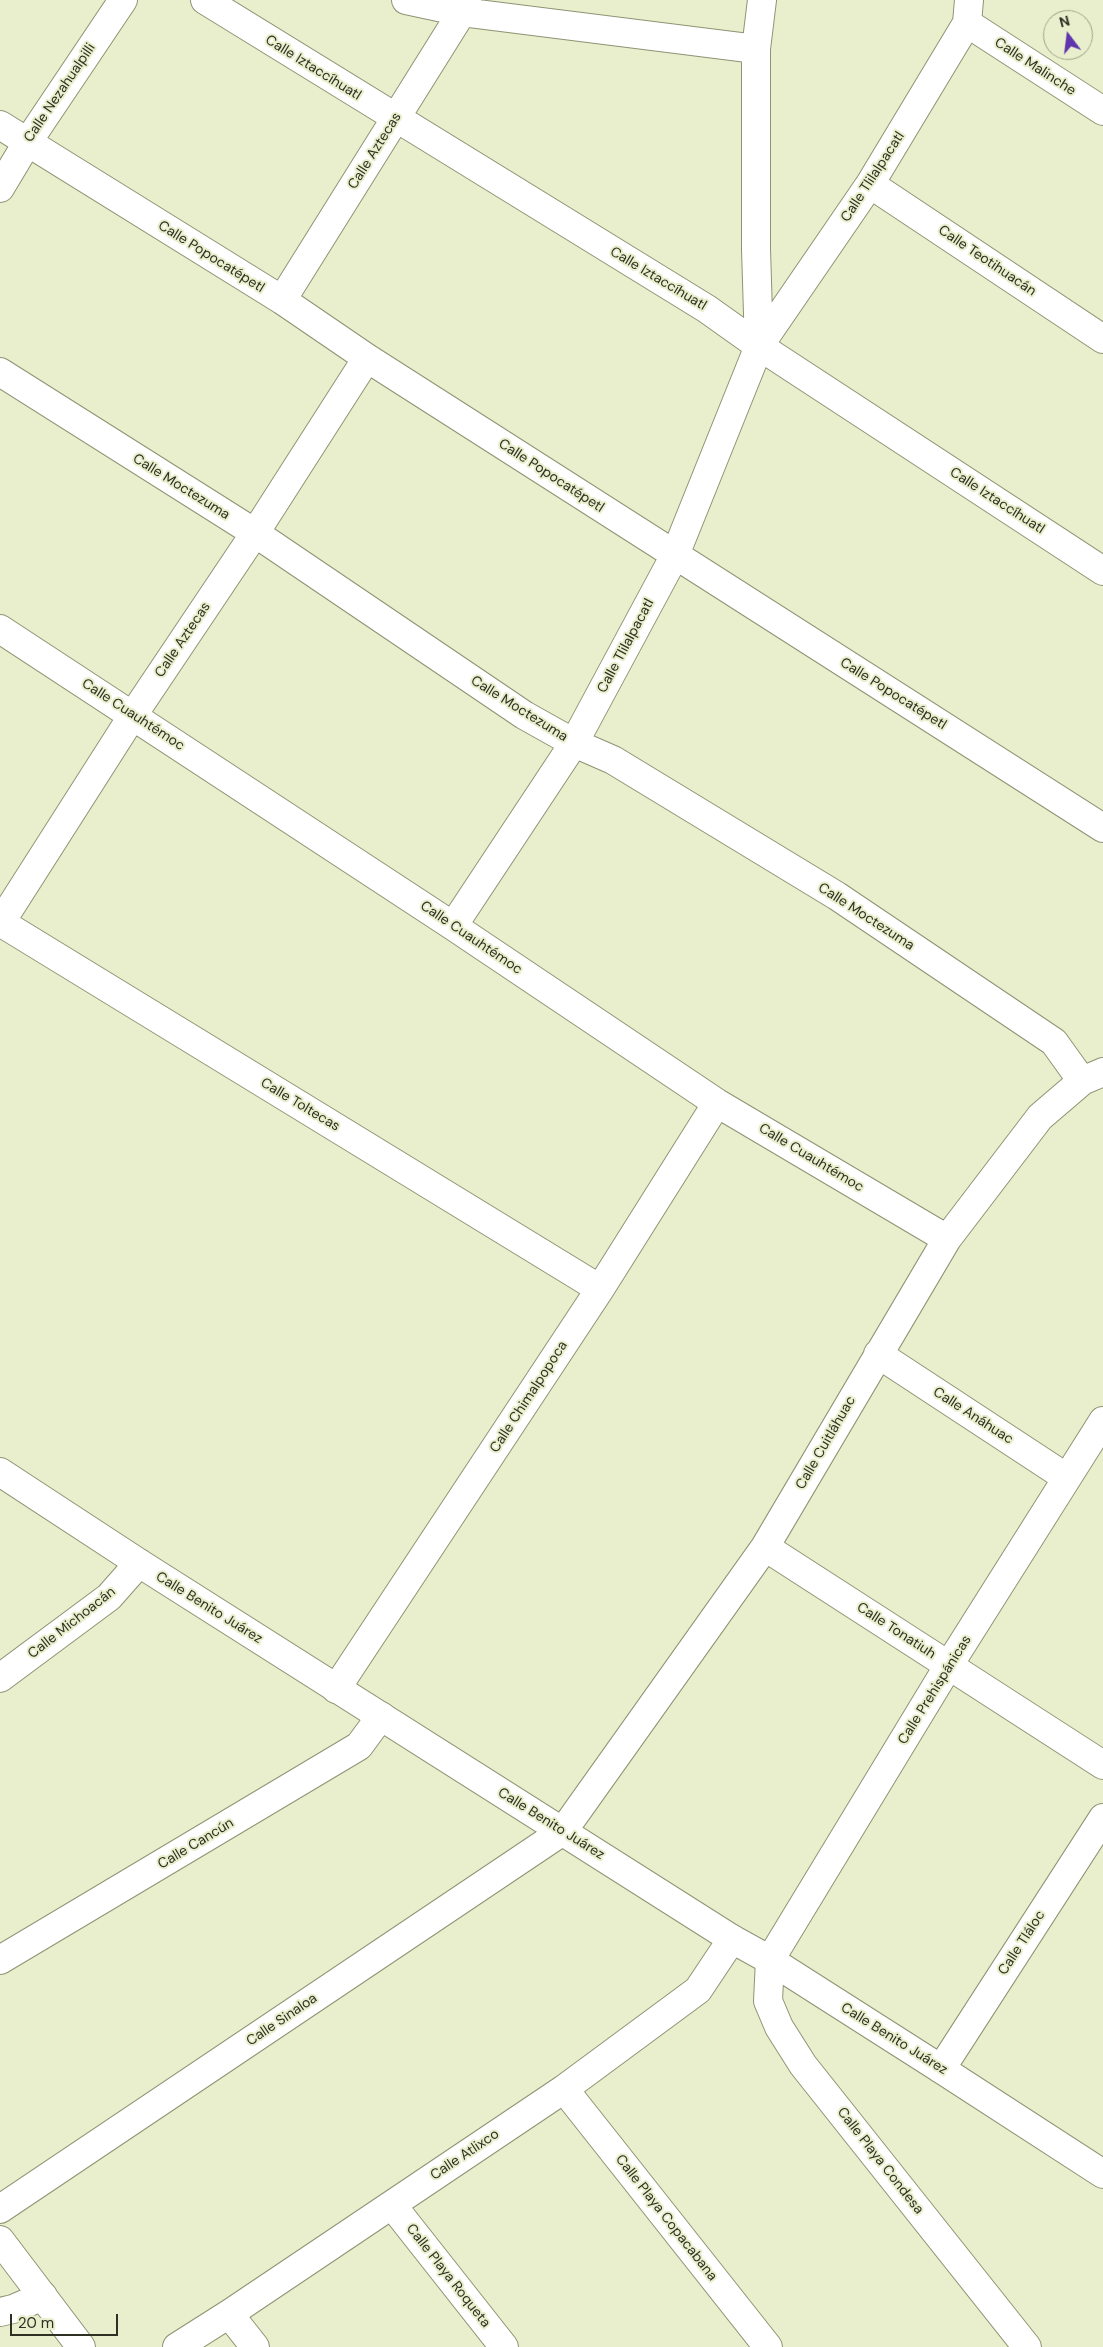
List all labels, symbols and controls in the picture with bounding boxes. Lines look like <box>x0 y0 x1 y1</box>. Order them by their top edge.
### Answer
north arrow <box>1043 10 1093 60</box>
text: N <box>1057 11 1072 31</box>
street label: Calle Iztaccíhuatl <box>262 32 364 104</box>
street label: Calle Malinche <box>991 34 1079 100</box>
street label: Calle Nezahualpilli <box>21 40 99 146</box>
street label: Calle Aztecas <box>345 110 405 192</box>
street label: Calle Tlilalpacatl <box>838 129 908 225</box>
street label: Calle Popocatépetl <box>155 217 267 297</box>
street label: Calle Teotihuacán <box>935 222 1039 300</box>
street label: Calle Iztaccíhuatl <box>607 244 709 314</box>
street label: Calle Popocatépetl <box>495 436 607 516</box>
street label: Calle Moctezuma <box>129 450 233 524</box>
street label: Calle Iztaccíhuatl <box>946 464 1048 538</box>
street label: Calle Tlilalpacatl <box>594 596 658 696</box>
street label: Calle Aztecas <box>152 599 214 681</box>
street label: Calle Popocatépetl <box>837 654 949 734</box>
street label: Calle Moctezuma <box>467 672 571 746</box>
street label: Calle Cuauhtémoc <box>78 675 188 755</box>
street label: Calle Moctezuma <box>815 880 917 954</box>
street label: Calle Cuauhtémoc <box>417 898 525 978</box>
street label: Calle Toltecas <box>257 1075 343 1135</box>
street label: Calle Cuauhtémoc <box>756 1120 866 1196</box>
street label: Calle Chimalpopoca <box>487 1338 571 1456</box>
street label: Calle Anáhuac <box>930 1384 1016 1448</box>
street label: Calle Cuitláhuac <box>792 1393 860 1493</box>
street label: Calle Benito Juárez <box>153 1568 265 1648</box>
street label: Calle Michoacán <box>25 1584 119 1662</box>
street label: Calle Tonatiuh <box>853 1599 939 1663</box>
street label: Calle Prehispánicas <box>895 1632 975 1748</box>
street label: Calle Benito Juárez <box>495 1784 607 1864</box>
street label: Calle Cancún <box>155 1815 237 1873</box>
street label: Calle Tláloc <box>995 1908 1049 1978</box>
street label: Calle Sinaloa <box>243 1990 321 2050</box>
street label: Calle Benito Juárez <box>838 1999 950 2079</box>
street label: Calle Playa Condesa <box>833 2104 927 2218</box>
street label: Calle Atlixco <box>427 2126 503 2184</box>
street label: Calle Playa Copacabana <box>612 2152 720 2284</box>
street label: Calle Playa Roqueta <box>402 2221 494 2331</box>
scale bar <box>12 2304 120 2336</box>
text: 20 m <box>18 2313 54 2333</box>

